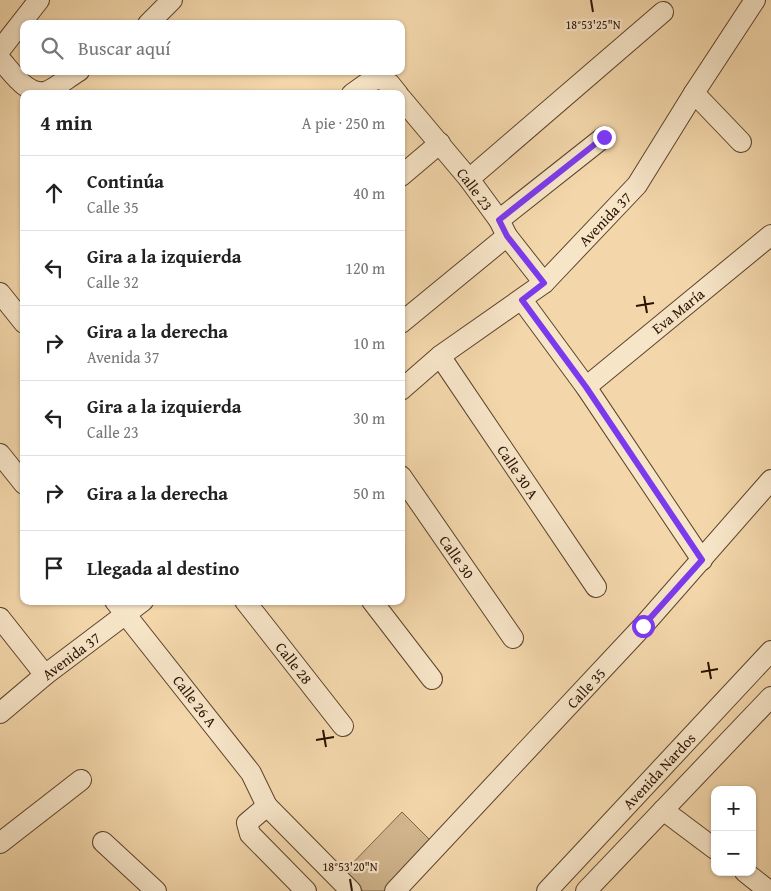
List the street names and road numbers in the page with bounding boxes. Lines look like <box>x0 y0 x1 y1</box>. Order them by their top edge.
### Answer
street label: Calle 23 <box>452 163 498 215</box>
street label: Avenida 37 <box>574 187 636 251</box>
street label: Eva María <box>647 283 709 339</box>
street label: Calle 30 A <box>492 441 544 503</box>
street label: Calle 30 <box>435 531 479 583</box>
street label: Avenida 37 <box>38 627 104 685</box>
street label: Calle 28 <box>271 637 317 689</box>
street label: Calle 35 <box>562 663 610 713</box>
street label: Calle 26 A <box>168 671 222 731</box>
street label: Avenida Nardos <box>618 728 700 814</box>

